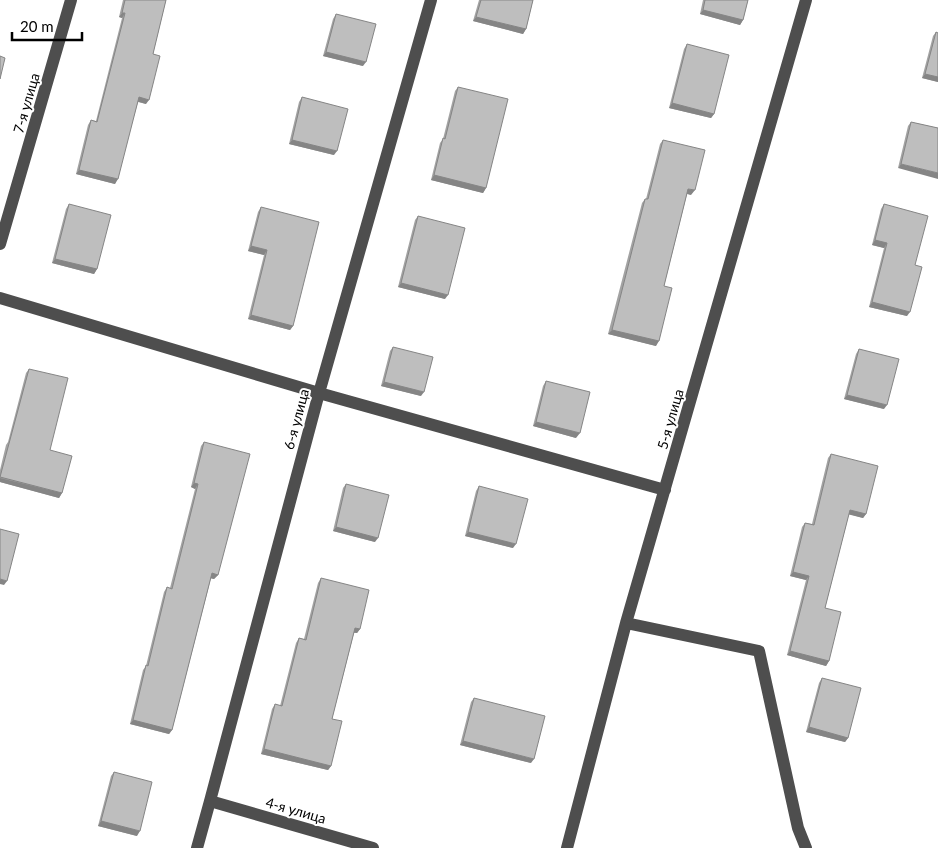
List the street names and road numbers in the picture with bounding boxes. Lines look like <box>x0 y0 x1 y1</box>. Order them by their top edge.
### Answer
street label: 7-я улица <box>9 71 43 135</box>
street label: 6-я улица <box>280 387 312 451</box>
street label: 5-я улица <box>653 387 687 451</box>
street label: 4-я улица <box>264 793 328 827</box>

